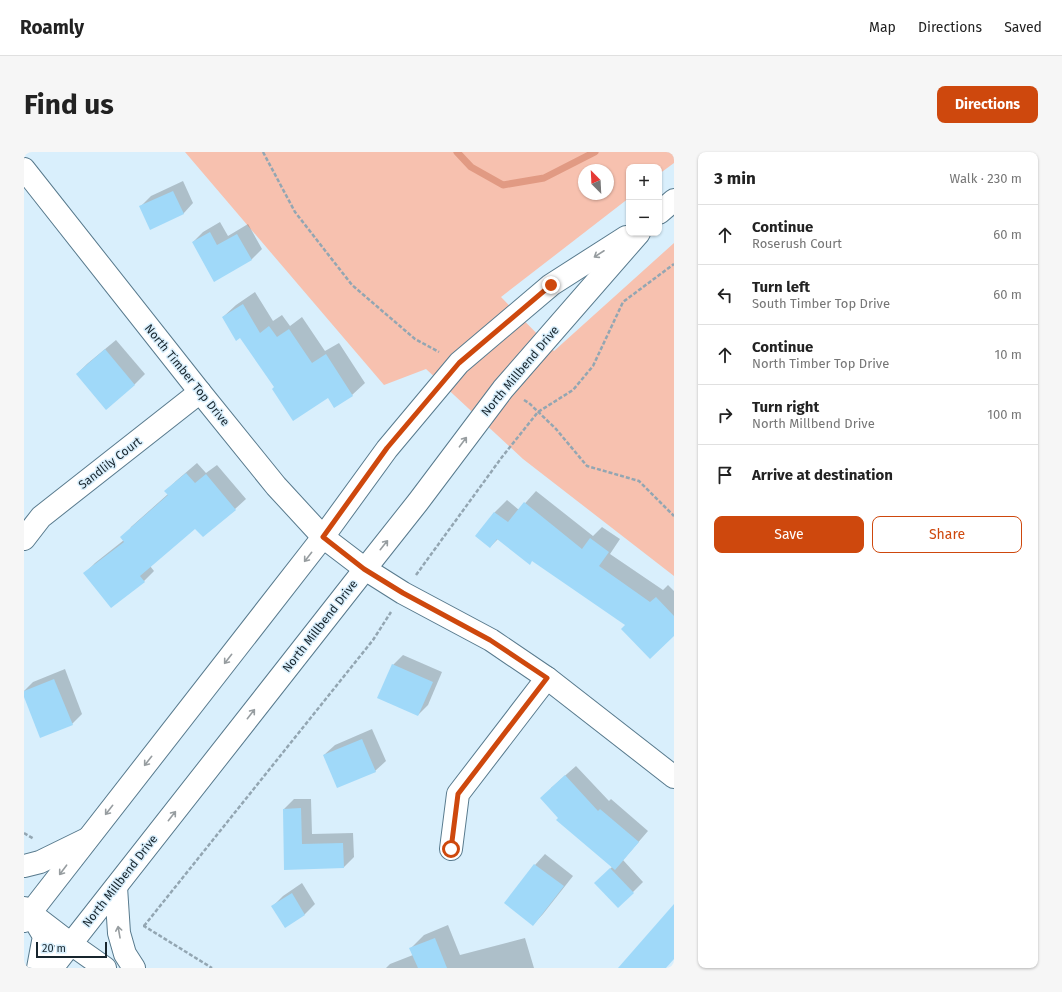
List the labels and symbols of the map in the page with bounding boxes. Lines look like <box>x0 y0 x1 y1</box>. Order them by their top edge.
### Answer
north arrow <box>578 164 614 200</box>
one-way arrow <box>594 250 605 258</box>
route end <box>542 276 560 294</box>
street label: North Timber Top Drive <box>142 321 232 429</box>
street label: North Millbend Drive <box>478 323 562 419</box>
street label: Sandlily Court <box>76 434 145 492</box>
one-way arrow <box>459 437 467 448</box>
one-way arrow <box>379 540 388 551</box>
one-way arrow <box>303 551 312 562</box>
street label: North Millbend Drive <box>280 577 360 675</box>
one-way arrow <box>223 653 232 664</box>
one-way arrow <box>247 708 256 719</box>
one-way arrow <box>143 756 152 767</box>
one-way arrow <box>105 805 114 816</box>
one-way arrow <box>167 811 176 822</box>
street label: North Millbend Drive <box>80 832 160 930</box>
route start <box>442 840 460 858</box>
one-way arrow <box>59 864 67 875</box>
one-way arrow <box>115 926 123 939</box>
scale bar <box>36 940 107 959</box>

